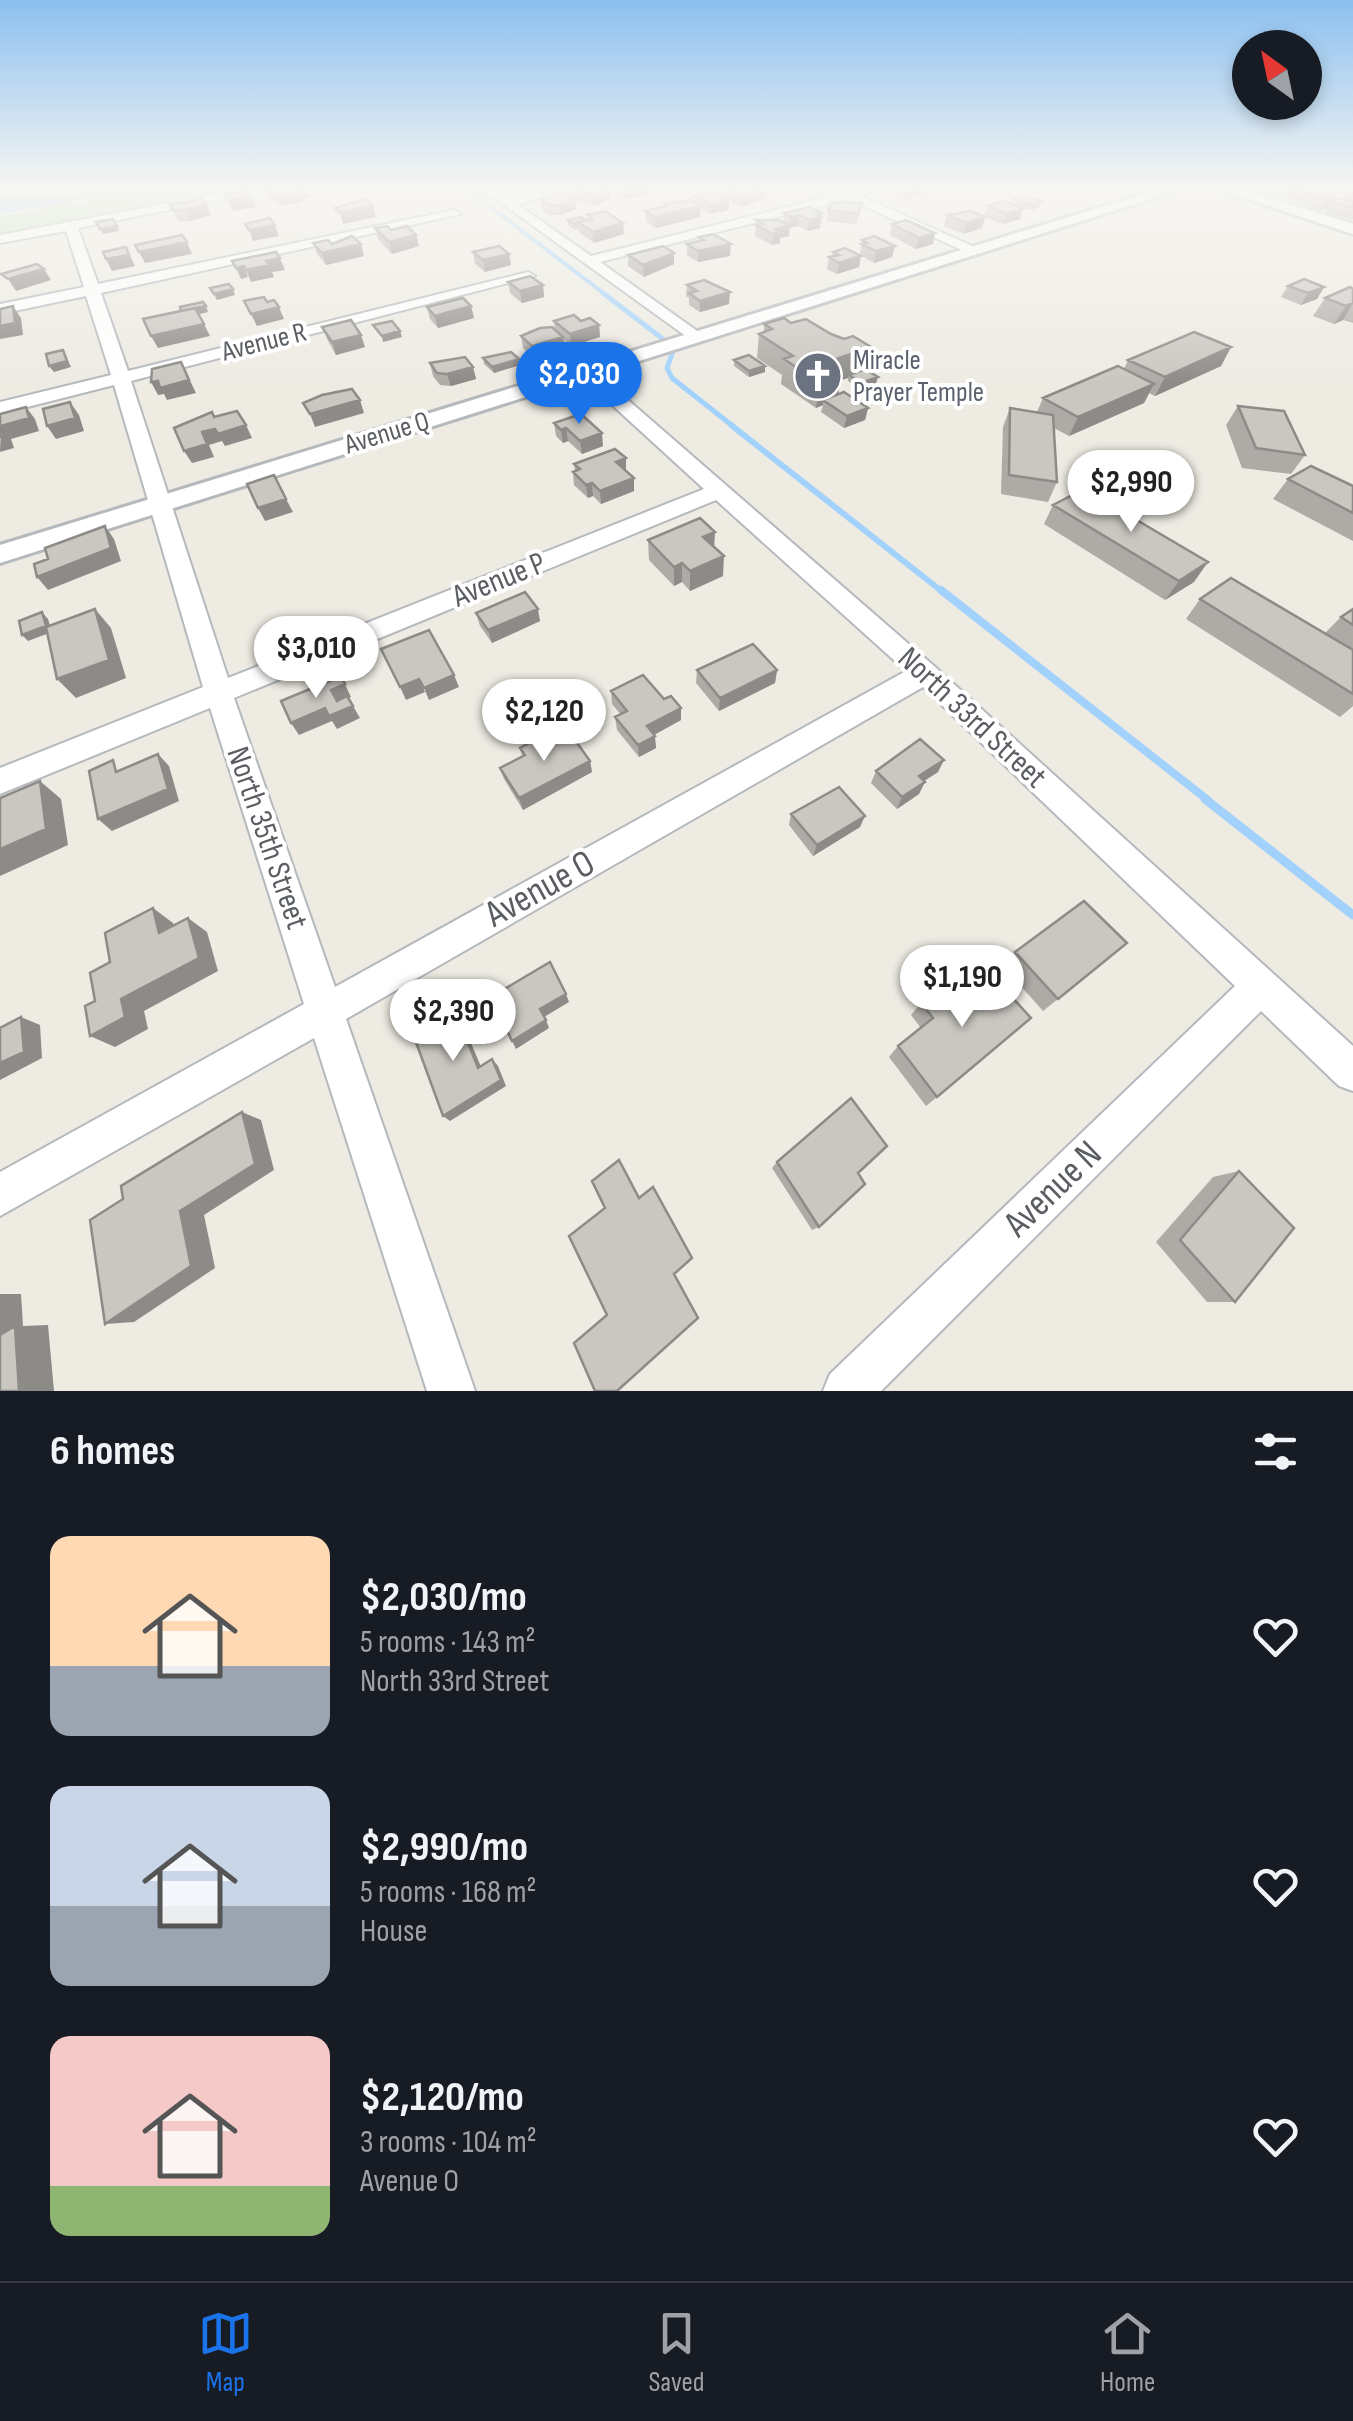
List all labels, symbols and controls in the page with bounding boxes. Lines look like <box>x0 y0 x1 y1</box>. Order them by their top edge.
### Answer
north arrow <box>1232 30 1322 120</box>
map controls <box>1232 30 1322 120</box>
street label: Avenue R <box>217 316 310 369</box>
pin: $2,030 <box>498 342 660 427</box>
place label: Miracle Prayer Temple <box>853 344 984 409</box>
church icon: Miracle Prayer Temple <box>792 350 844 402</box>
text: $2,030 <box>538 355 620 394</box>
street label: Avenue Q <box>340 405 433 462</box>
pin: $2,990 <box>1050 450 1212 535</box>
text: $2,990 <box>1089 463 1173 502</box>
street label: Avenue P <box>446 544 551 617</box>
pin: $3,010 <box>235 616 397 701</box>
text: $3,010 <box>276 629 356 668</box>
street label: North 33rd Street <box>890 639 1054 797</box>
pin: $2,120 <box>463 679 625 764</box>
text: $2,120 <box>504 692 584 731</box>
street label: North 35th Street <box>218 742 316 934</box>
street label: Avenue O <box>477 841 602 938</box>
pin: $1,190 <box>881 945 1043 1030</box>
text: $1,190 <box>922 958 1002 997</box>
pin: $2,390 <box>372 979 534 1064</box>
text: $2,390 <box>412 992 494 1031</box>
street label: Avenue N <box>994 1132 1111 1247</box>
icon: filters <box>1248 1424 1303 1479</box>
text: 6 homes <box>50 1426 175 1477</box>
text: $2,030/mo <box>360 1572 527 1623</box>
icon: home <box>130 1576 250 1696</box>
icon: heart <box>1248 1609 1303 1664</box>
text: 5 rooms · 143 m² <box>360 1623 535 1662</box>
text: North 33rd Street <box>360 1662 549 1701</box>
text: $2,990/mo <box>360 1822 528 1873</box>
icon: home <box>130 1826 250 1946</box>
icon: heart <box>1248 1859 1303 1914</box>
text: 5 rooms · 168 m² <box>360 1873 537 1912</box>
text: House <box>360 1912 427 1951</box>
text: $2,120/mo <box>360 2072 524 2123</box>
icon: home <box>130 2076 250 2196</box>
icon: heart <box>1248 2109 1303 2164</box>
text: 3 rooms · 104 m² <box>360 2123 537 2162</box>
text: Avenue O <box>360 2162 459 2201</box>
tab: Map <box>198 2306 253 2399</box>
tab: Saved <box>648 2306 705 2399</box>
tab: Home <box>1100 2306 1155 2399</box>

